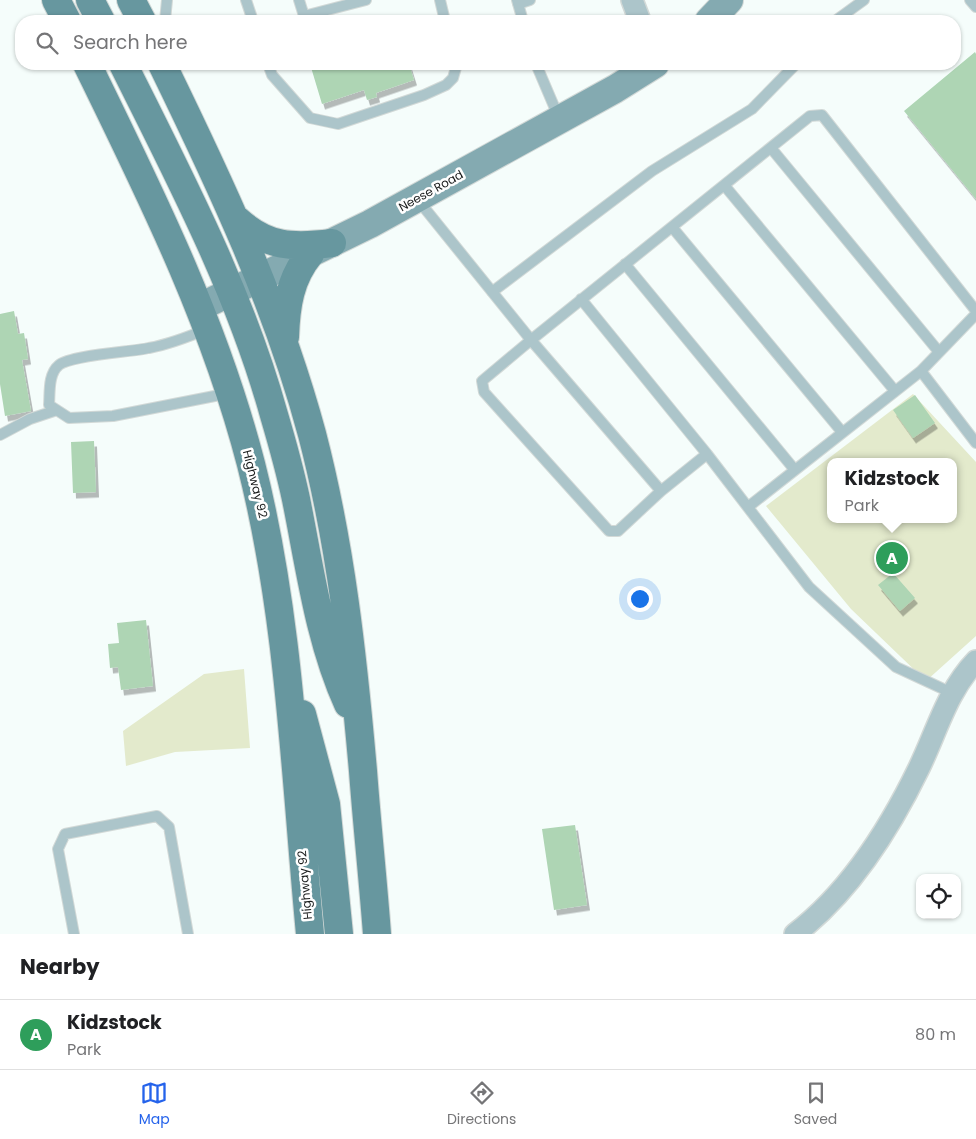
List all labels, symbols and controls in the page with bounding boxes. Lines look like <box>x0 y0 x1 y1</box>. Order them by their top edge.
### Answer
search box <box>15 15 961 70</box>
icon: search <box>33 29 61 57</box>
text: Search here <box>73 29 187 56</box>
street label: Neese Road <box>395 166 466 215</box>
street label: Highway 92 <box>239 448 272 520</box>
popup <box>827 458 957 523</box>
text: Kidzstock <box>845 465 939 492</box>
text: Park <box>845 494 879 517</box>
pin: A <box>876 539 908 577</box>
your location <box>627 586 653 612</box>
street label: Highway 92 <box>293 850 316 920</box>
map controls <box>916 874 961 919</box>
button: locate <box>916 874 961 919</box>
text: Nearby <box>20 952 100 981</box>
text: Kidzstock <box>67 1009 162 1036</box>
text: A <box>30 1023 42 1046</box>
text: 80 m <box>915 1023 956 1046</box>
text: Park <box>67 1038 101 1061</box>
tab: Map <box>139 1079 170 1130</box>
tab: Directions <box>447 1079 516 1130</box>
tab: Saved <box>794 1079 837 1130</box>

